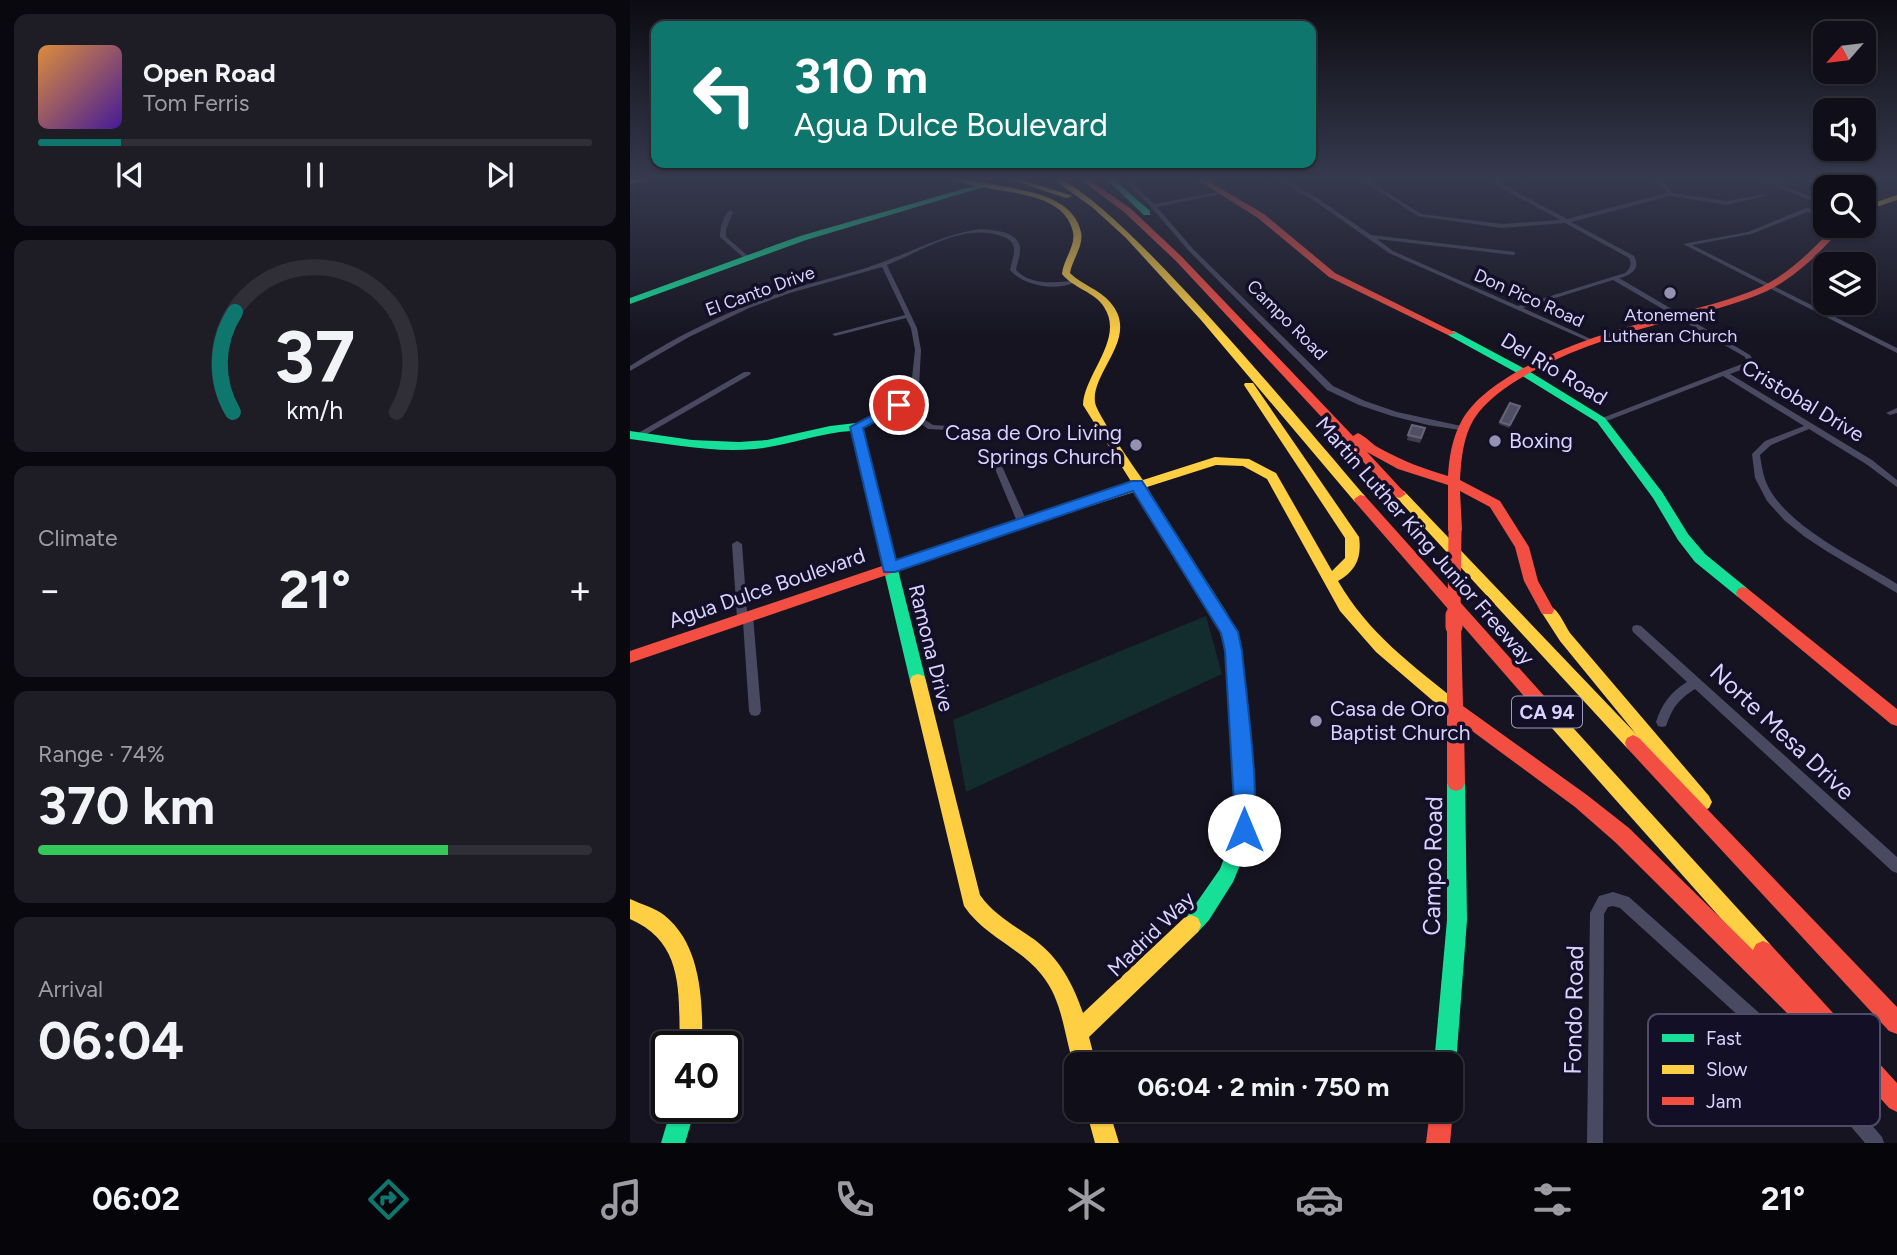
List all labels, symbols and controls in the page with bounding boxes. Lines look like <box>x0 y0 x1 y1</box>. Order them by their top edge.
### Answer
north arrow <box>1813 21 1876 84</box>
map controls <box>1813 21 1876 315</box>
text: 310 m <box>794 46 928 105</box>
icon: left <box>679 49 770 140</box>
text: Open Road <box>143 57 276 89</box>
text: Tom Ferris <box>143 89 249 117</box>
button: sound <box>1813 98 1876 161</box>
text: Agua Dulce Boulevard <box>794 106 1108 144</box>
icon: previous <box>111 156 149 194</box>
icon: pause <box>296 156 334 194</box>
icon: next <box>481 156 519 194</box>
button: search <box>1813 175 1876 238</box>
button: layers <box>1813 252 1876 315</box>
street label: El Canto Drive <box>702 261 818 321</box>
street label: Don Pico Road <box>1471 264 1587 332</box>
street label: Campo Road <box>1242 275 1332 365</box>
marker: Atonement Lutheran Church <box>1662 285 1678 301</box>
place label: Atonement Lutheran Church <box>1603 304 1737 347</box>
text: 37 <box>275 313 355 400</box>
street label: Del Rio Road <box>1497 327 1612 410</box>
street label: Cristobal Drive <box>1738 354 1869 447</box>
pin <box>869 375 929 435</box>
icon: arrive <box>880 386 918 424</box>
text: km/h <box>286 394 344 424</box>
street label: Martin Luther King Junior Freeway <box>1311 411 1540 670</box>
place label: Casa de Oro Living Springs Church <box>945 420 1122 469</box>
place label: Boxing <box>1509 428 1573 453</box>
marker: Boxing <box>1487 433 1503 449</box>
marker: Casa de Oro Living Springs Church <box>1128 437 1144 453</box>
text: Climate <box>38 524 117 552</box>
street label: Agua Dulce Boulevard <box>665 542 868 633</box>
text: 21° <box>279 559 351 621</box>
text: − <box>38 567 62 613</box>
text: + <box>568 567 592 613</box>
street label: Ramona Drive <box>904 582 959 714</box>
street label: Norte Mesa Drive <box>1704 657 1861 806</box>
place label: Casa de Oro Baptist Church <box>1330 696 1470 745</box>
road number: CA 94 <box>1512 696 1582 727</box>
marker: Casa de Oro Baptist Church <box>1308 713 1324 729</box>
text: Range · 74% <box>38 740 165 768</box>
text: 370 km <box>38 775 215 837</box>
position arrow <box>1207 793 1281 867</box>
street label: Campo Road <box>1417 796 1448 936</box>
street label: Madrid Way <box>1102 886 1199 981</box>
street label: Fondo Road <box>1558 945 1589 1075</box>
text: Arrival <box>38 975 103 1003</box>
text: 06:04 <box>38 1010 184 1072</box>
legend <box>1648 1014 1880 1126</box>
text: Fast <box>1706 1027 1742 1050</box>
speed limit sign: 40 <box>651 1031 742 1122</box>
text: Slow <box>1706 1058 1748 1081</box>
text: 06:04 · 2 min · 750 m <box>1137 1071 1390 1103</box>
text: Jam <box>1706 1090 1742 1113</box>
icon: directions <box>364 1175 413 1224</box>
icon: music <box>597 1175 646 1224</box>
icon: phone <box>830 1175 879 1224</box>
icon: climate <box>1062 1175 1111 1224</box>
icon: car <box>1295 1175 1344 1224</box>
icon: filters <box>1528 1175 1577 1224</box>
text: 06:02 <box>92 1180 180 1218</box>
text: 21° <box>1761 1180 1805 1218</box>

